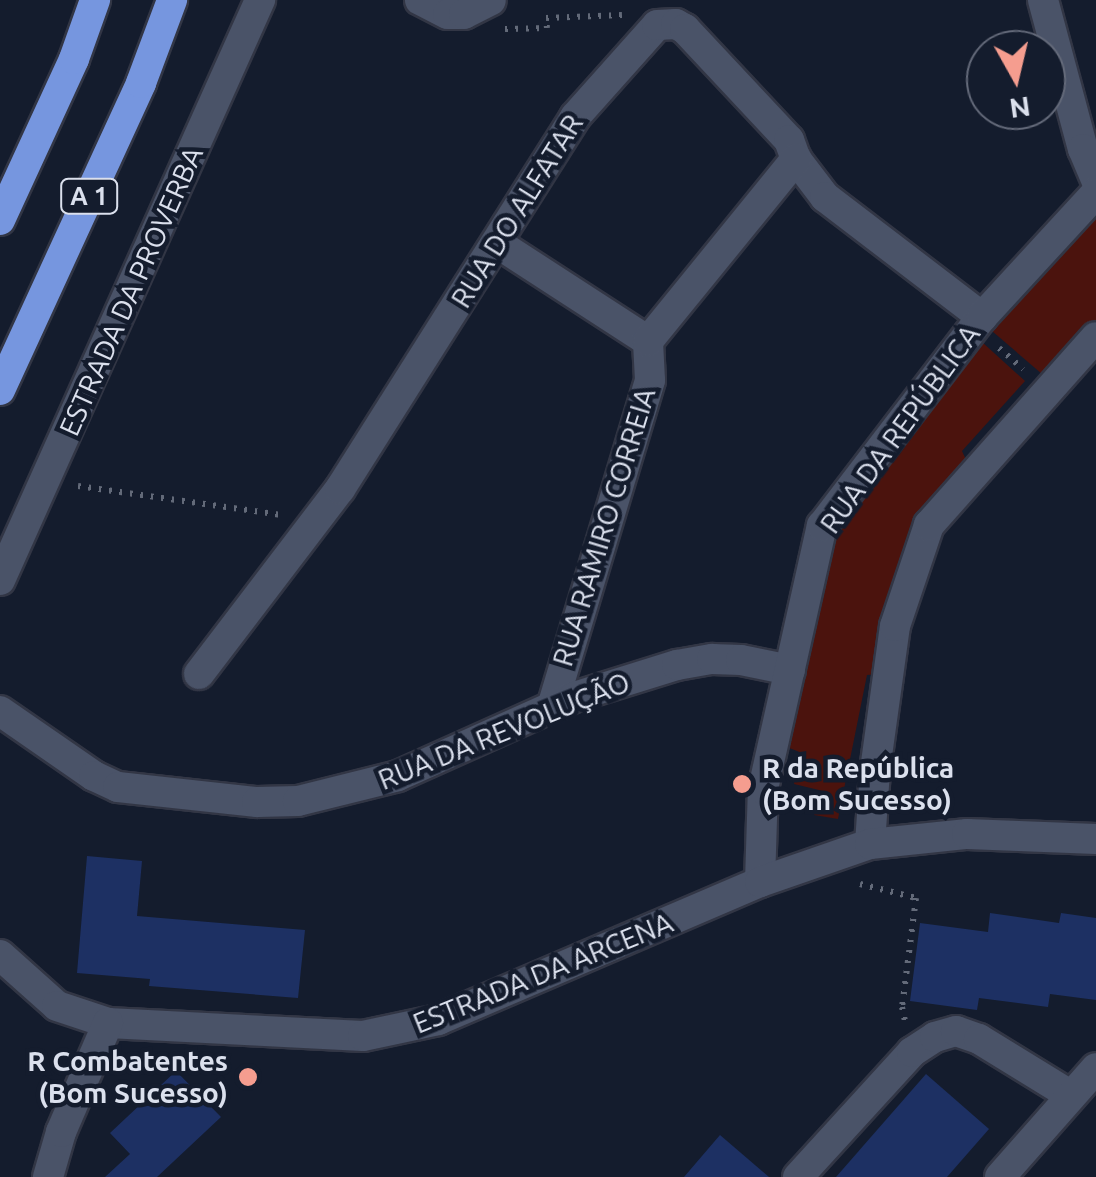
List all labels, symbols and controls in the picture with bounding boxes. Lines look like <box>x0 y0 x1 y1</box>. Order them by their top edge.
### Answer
north arrow <box>966 30 1066 130</box>
text: N <box>1007 91 1032 125</box>
street label: RUA DO ALFATAR <box>444 108 590 314</box>
street label: ESTRADA DA PROVERBA <box>52 141 210 441</box>
road number: A 1 <box>59 176 119 216</box>
street label: RUA DA REPÚBLICA <box>813 318 987 540</box>
street label: RUA RAMIRO CORREIA <box>546 384 662 670</box>
street label: RUA DA REVOLUÇÃO <box>373 665 635 797</box>
place label: R da República (Bom Sucesso) <box>762 751 954 817</box>
marker: R da República (Bom Sucesso) <box>731 773 753 795</box>
street label: ESTRADA DA ARCENA <box>408 906 678 1040</box>
place label: R Combatentes (Bom Sucesso) <box>27 1044 228 1110</box>
marker: R Combatentes (Bom Sucesso) <box>237 1066 259 1088</box>

